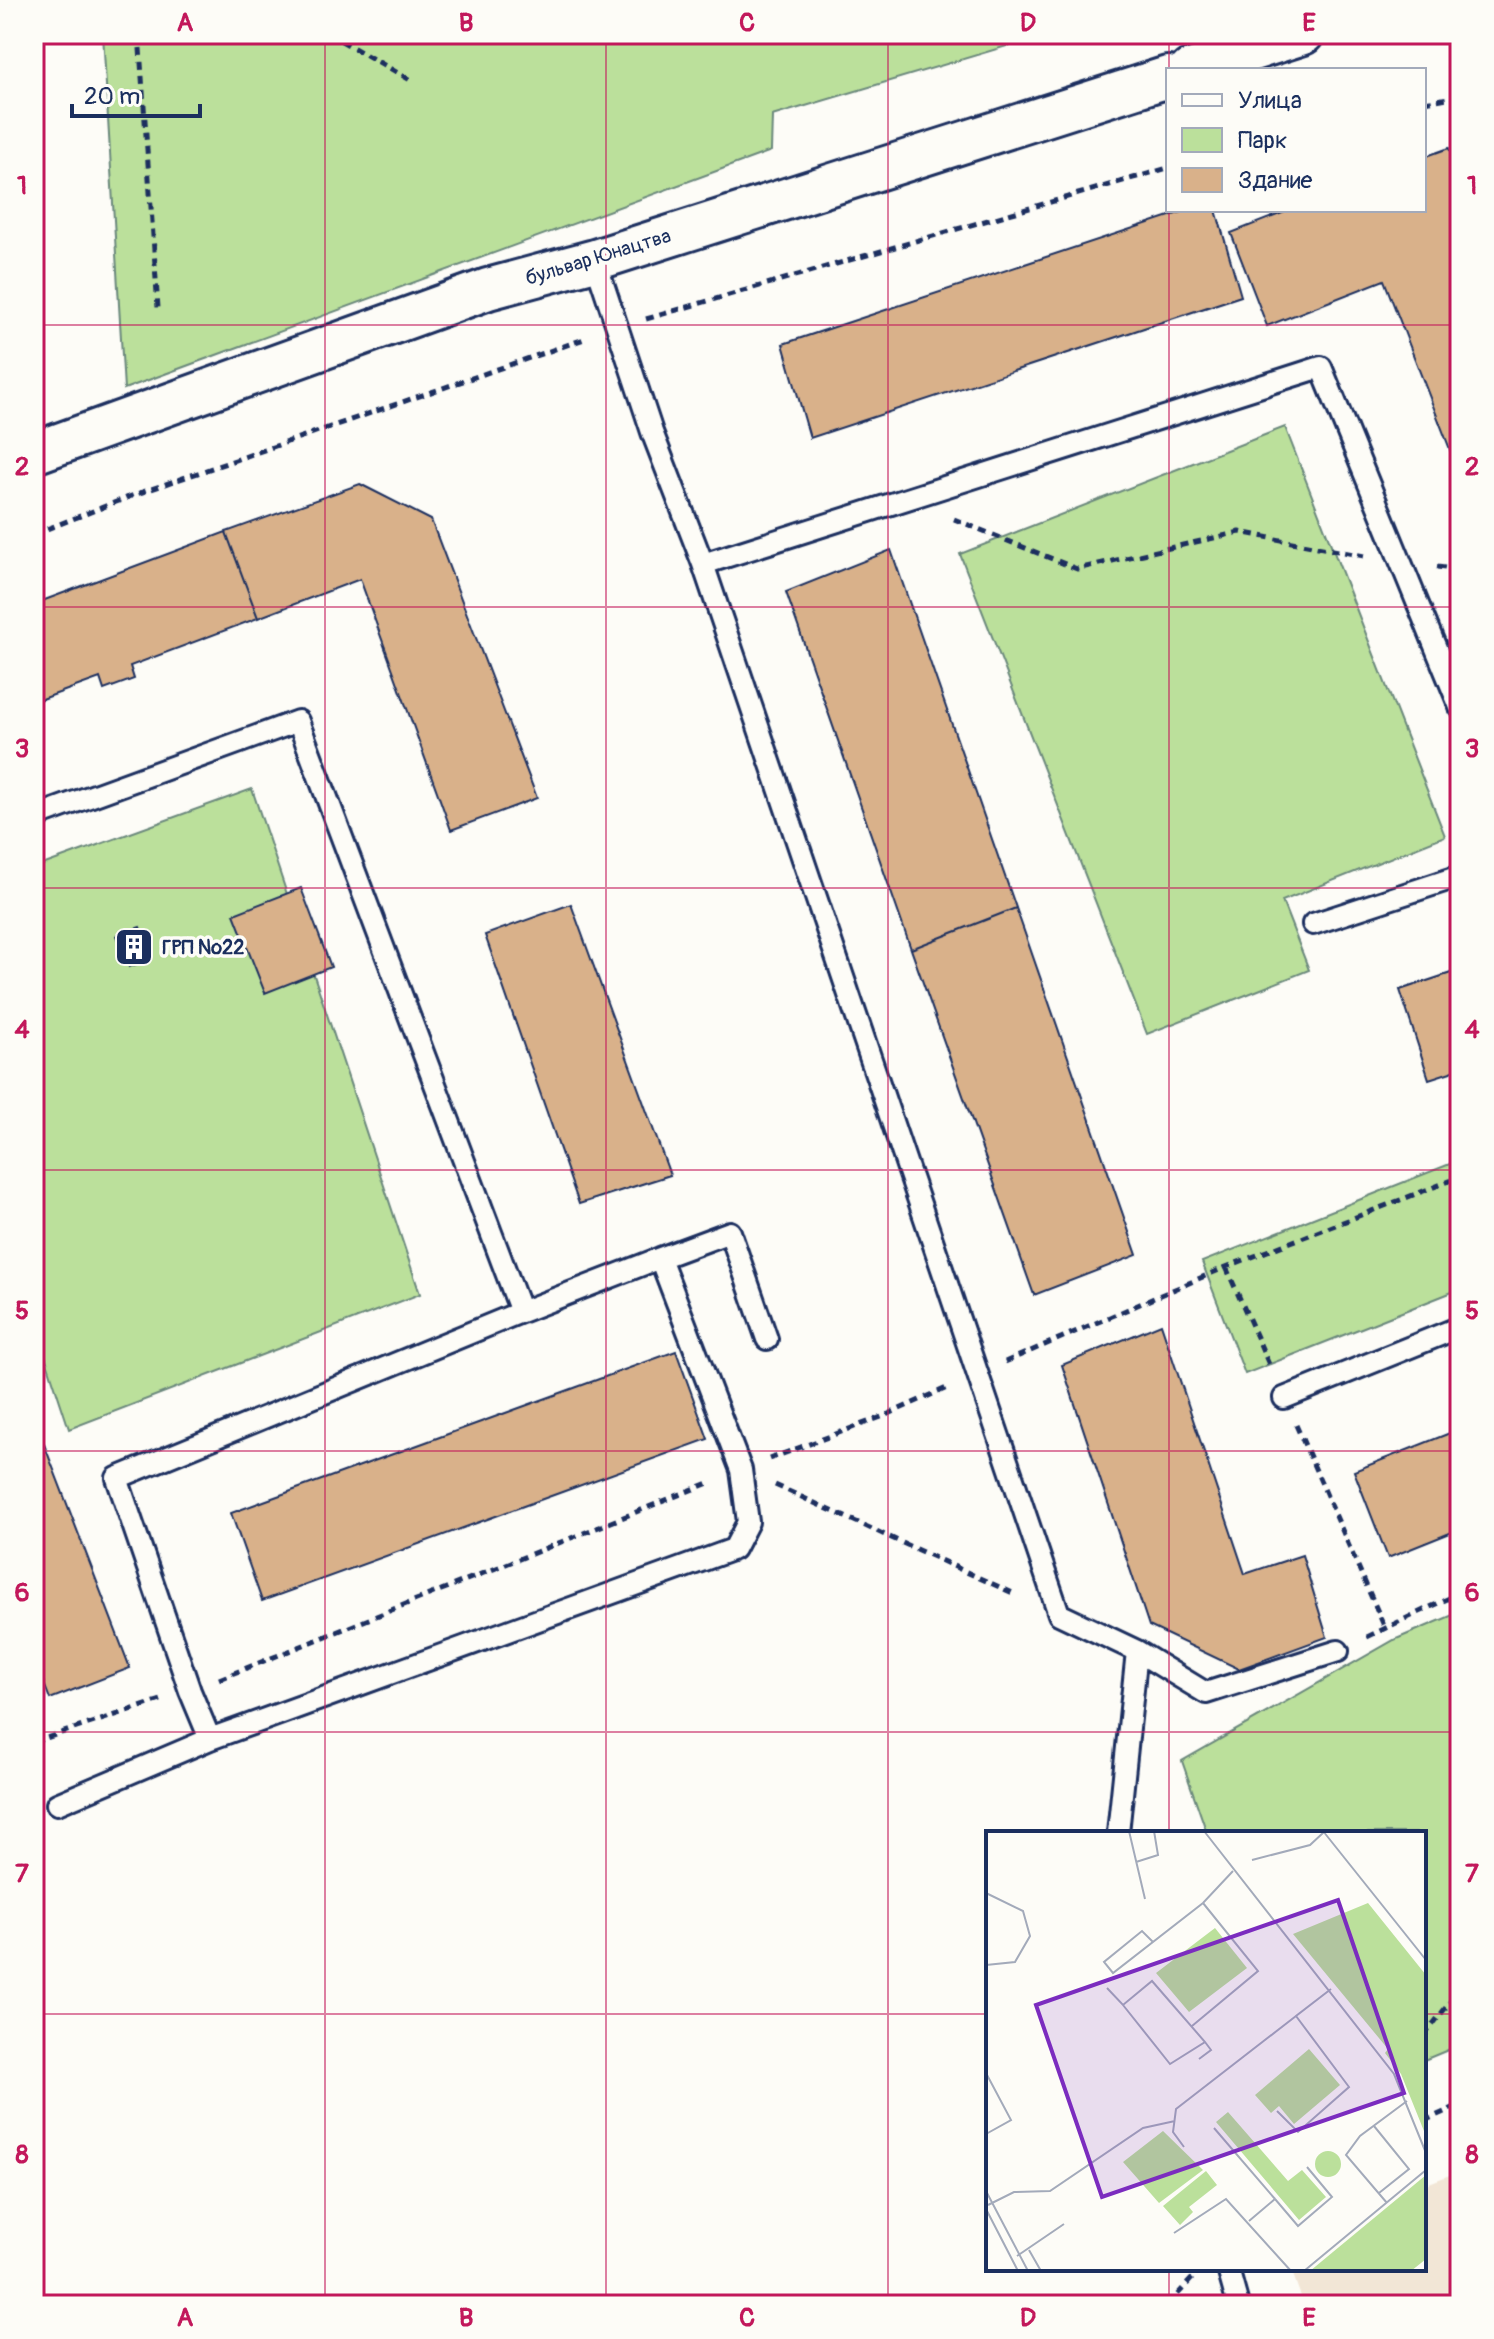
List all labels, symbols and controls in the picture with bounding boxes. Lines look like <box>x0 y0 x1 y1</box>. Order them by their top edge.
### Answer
text: A <box>177 7 194 39</box>
text: B <box>459 7 473 39</box>
text: C <box>739 7 755 39</box>
text: D <box>1020 7 1036 39</box>
text: E <box>1302 7 1316 39</box>
scale bar <box>72 68 200 118</box>
legend <box>1166 68 1426 212</box>
text: 20 m <box>84 82 140 111</box>
text: Улица <box>1238 86 1302 115</box>
text: Парк <box>1238 126 1287 155</box>
text: Здание <box>1238 166 1313 195</box>
text: 1 <box>17 170 27 202</box>
text: 1 <box>1467 170 1477 202</box>
street label: бульвар Юнацтва <box>522 223 674 291</box>
text: 2 <box>15 451 29 483</box>
text: 2 <box>1465 451 1479 483</box>
text: 3 <box>15 733 29 765</box>
text: 3 <box>1465 733 1479 765</box>
building icon: ГРП №22 <box>113 926 155 968</box>
place label: ГРП №22 <box>162 935 244 960</box>
text: 4 <box>14 1014 30 1046</box>
text: 4 <box>1464 1014 1480 1046</box>
text: 5 <box>15 1295 29 1327</box>
text: 5 <box>1465 1295 1479 1327</box>
text: 6 <box>14 1577 30 1609</box>
text: 6 <box>1464 1577 1480 1609</box>
inset map <box>986 1831 1426 2271</box>
text: 7 <box>15 1858 29 1890</box>
text: 7 <box>1465 1858 1479 1890</box>
text: 8 <box>15 2139 29 2171</box>
text: 8 <box>1465 2139 1479 2171</box>
text: A <box>177 2302 194 2334</box>
text: B <box>459 2302 473 2334</box>
text: C <box>739 2302 755 2334</box>
text: D <box>1020 2302 1036 2334</box>
text: E <box>1302 2302 1316 2334</box>

